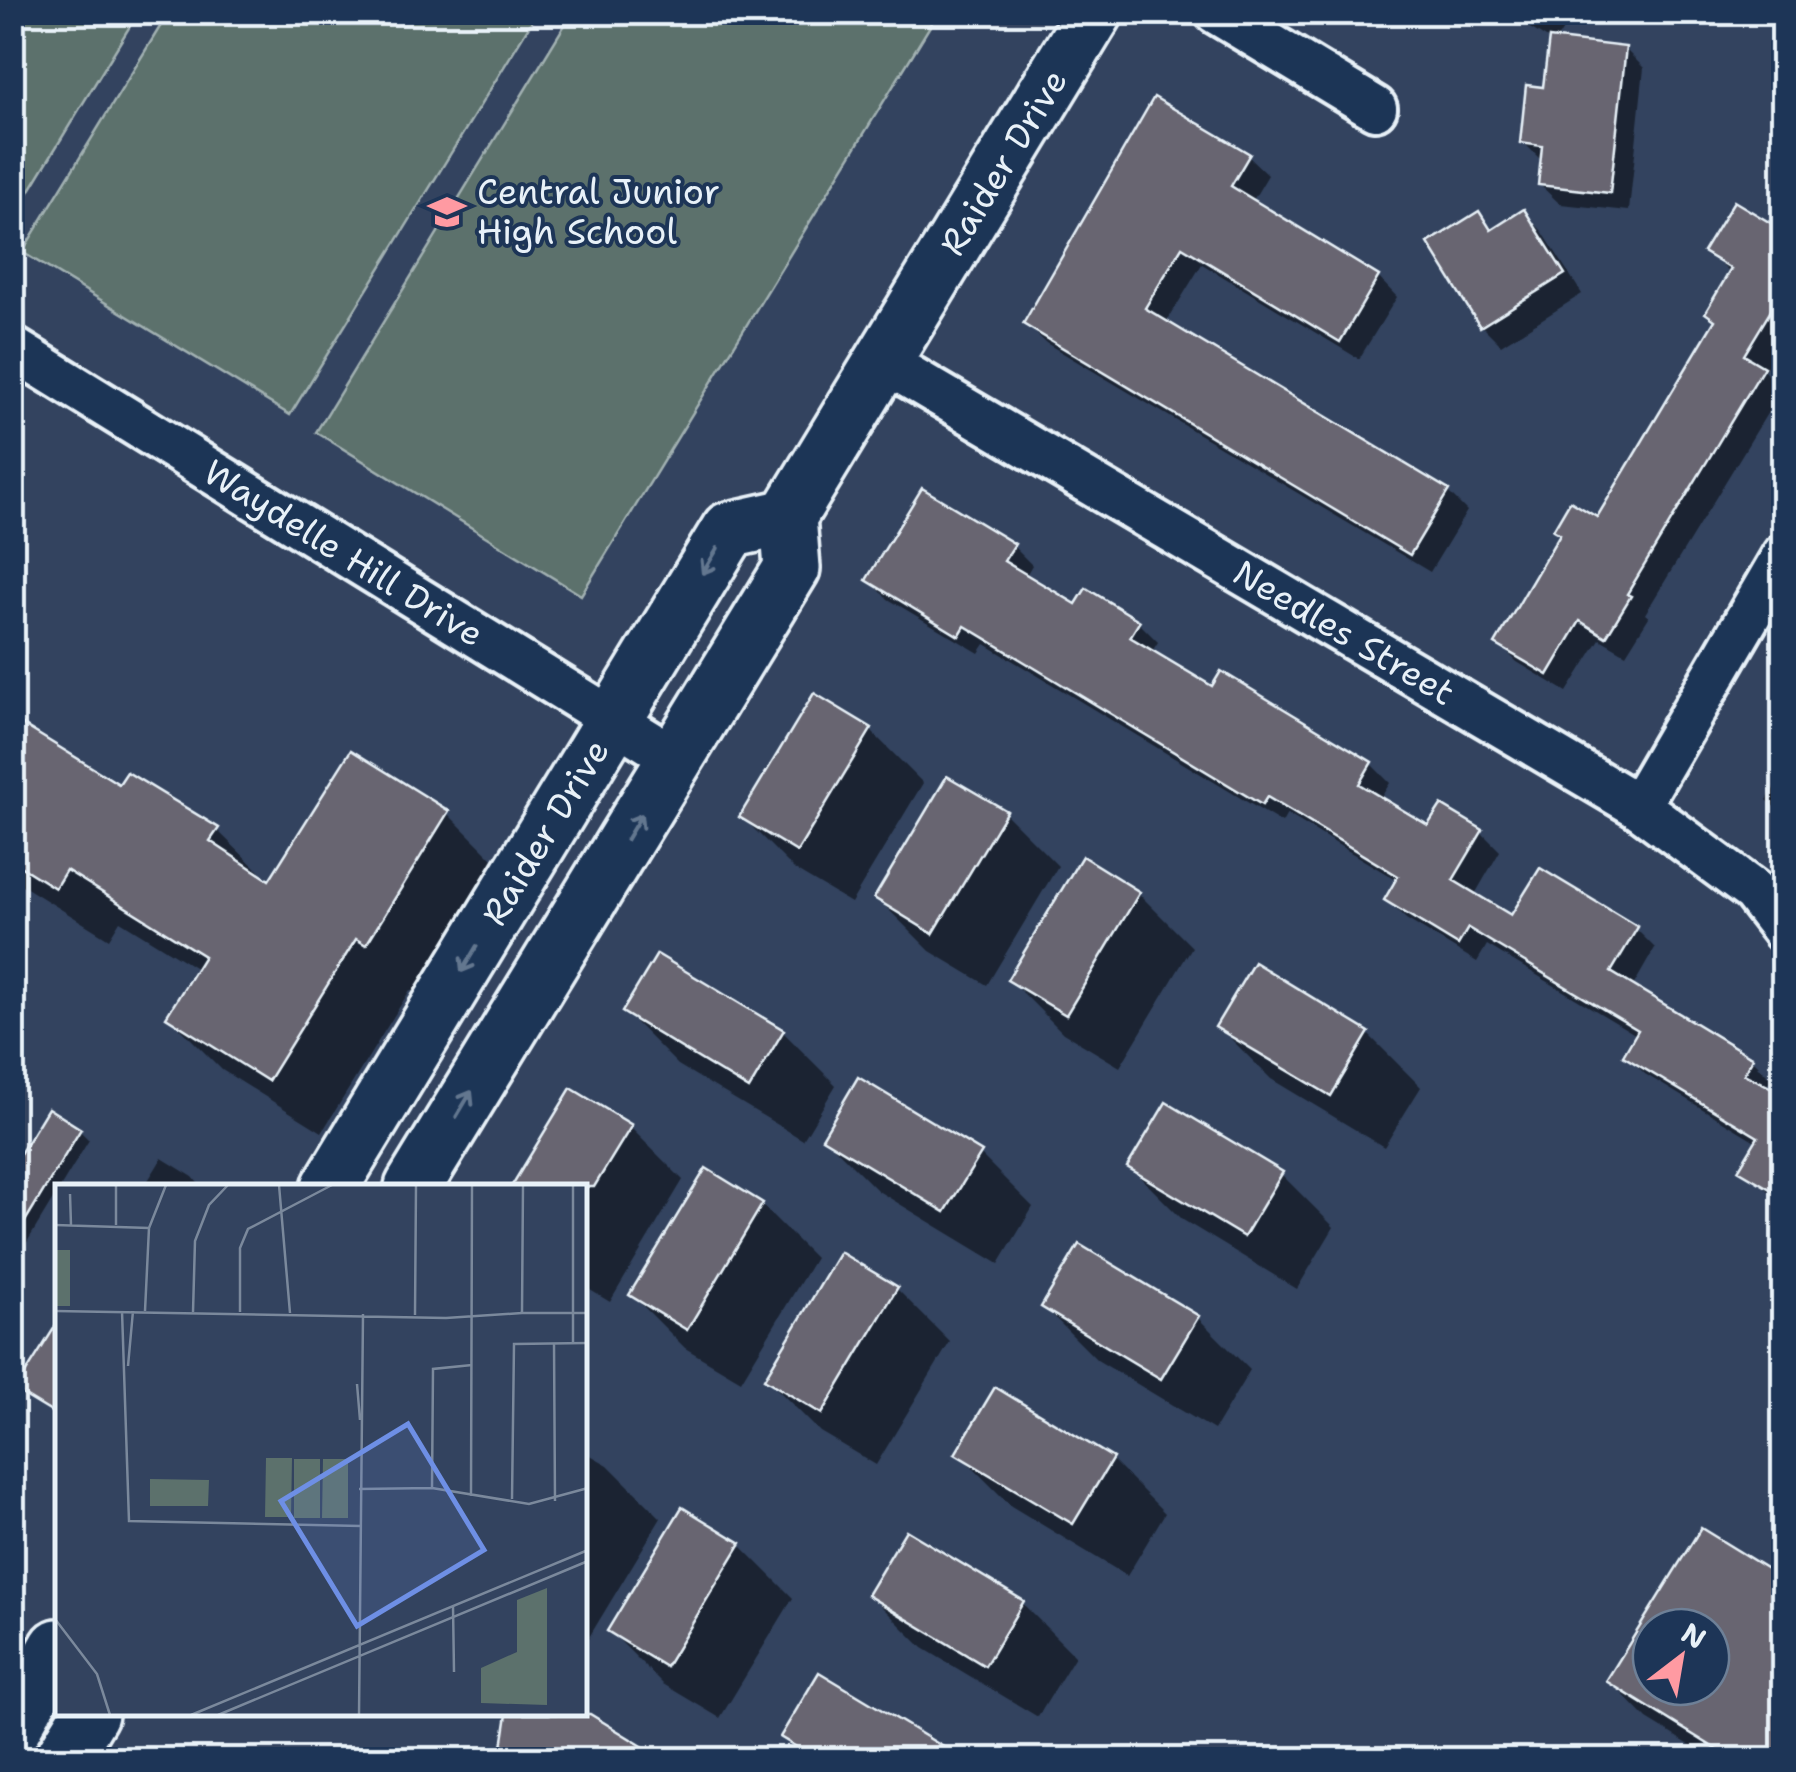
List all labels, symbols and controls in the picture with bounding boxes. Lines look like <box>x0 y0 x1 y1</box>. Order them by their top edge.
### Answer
street label: Raider Drive <box>929 60 1078 264</box>
place label: Central Junior High School <box>477 168 720 255</box>
school or university icon: Central Junior High School <box>426 191 468 233</box>
street label: Waydelle Hill Drive <box>195 448 493 657</box>
one-way arrow <box>700 546 720 575</box>
street label: Needles Street <box>1225 549 1463 716</box>
street label: Raider Drive <box>470 730 620 934</box>
one-way arrow <box>623 813 644 842</box>
one-way arrow <box>458 944 479 973</box>
one-way arrow <box>454 1090 474 1119</box>
inset map <box>55 1184 588 1717</box>
north arrow <box>1631 1607 1731 1707</box>
text: N <box>1675 1614 1713 1658</box>

